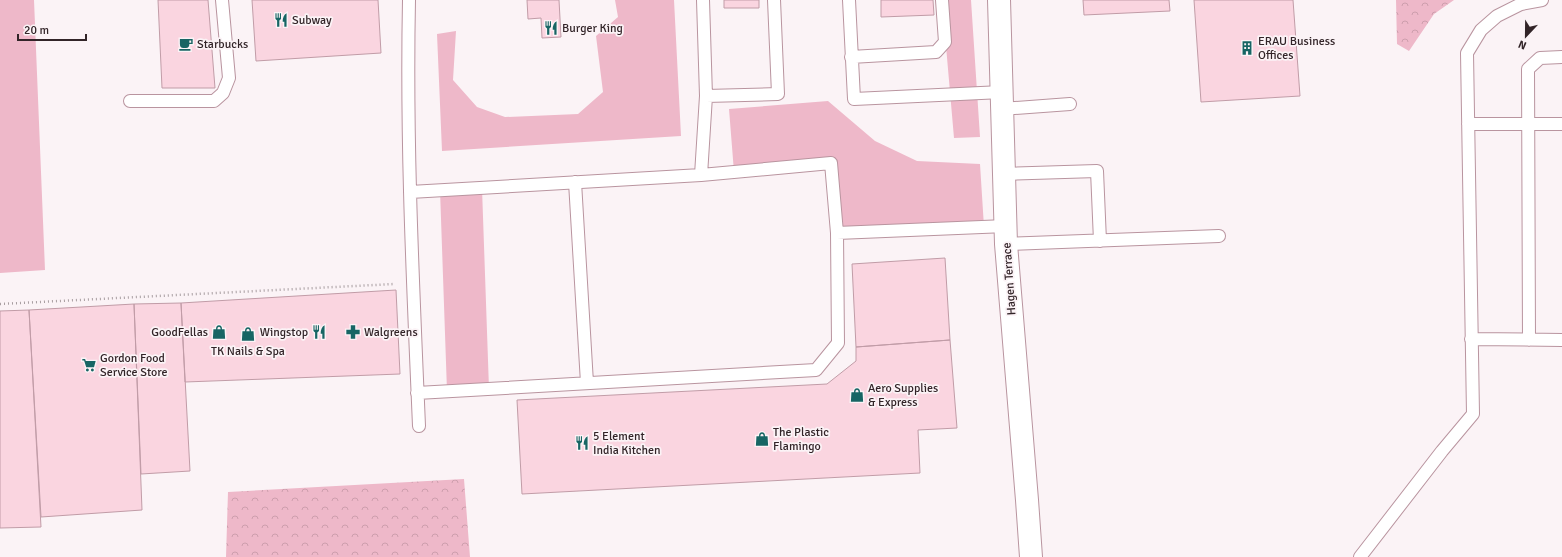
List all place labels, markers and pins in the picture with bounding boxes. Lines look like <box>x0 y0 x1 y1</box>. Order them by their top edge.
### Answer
restaurant icon: Subway <box>273 12 289 28</box>
place label: Subway <box>292 13 332 28</box>
restaurant icon: Burger King <box>543 20 559 36</box>
place label: Burger King <box>562 21 623 36</box>
place label: ERAU Business Offices <box>1258 34 1335 63</box>
cafe icon: Starbucks <box>178 36 194 52</box>
place label: Starbucks <box>197 37 248 52</box>
building icon: ERAU Business Offices <box>1239 40 1255 56</box>
shop icon: GoodFellas <box>211 324 227 340</box>
restaurant icon: Wingstop <box>311 324 327 340</box>
pharmacy icon: Walgreens <box>345 324 361 340</box>
place label: GoodFellas <box>151 325 208 340</box>
place label: Wingstop <box>260 325 308 340</box>
place label: Walgreens <box>364 325 418 340</box>
shop icon: TK Nails & Spa <box>240 326 256 342</box>
place label: TK Nails & Spa <box>211 344 285 359</box>
place label: Gordon Food Service Store <box>100 351 167 380</box>
supermarket icon: Gordon Food Service Store <box>81 357 97 373</box>
place label: Aero Supplies & Express <box>868 381 938 410</box>
shop icon: Aero Supplies & Express <box>849 387 865 403</box>
place label: The Plastic Flamingo <box>773 425 829 454</box>
place label: 5 Element India Kitchen <box>593 429 661 458</box>
shop icon: The Plastic Flamingo <box>754 431 770 447</box>
restaurant icon: 5 Element India Kitchen <box>574 435 590 451</box>

